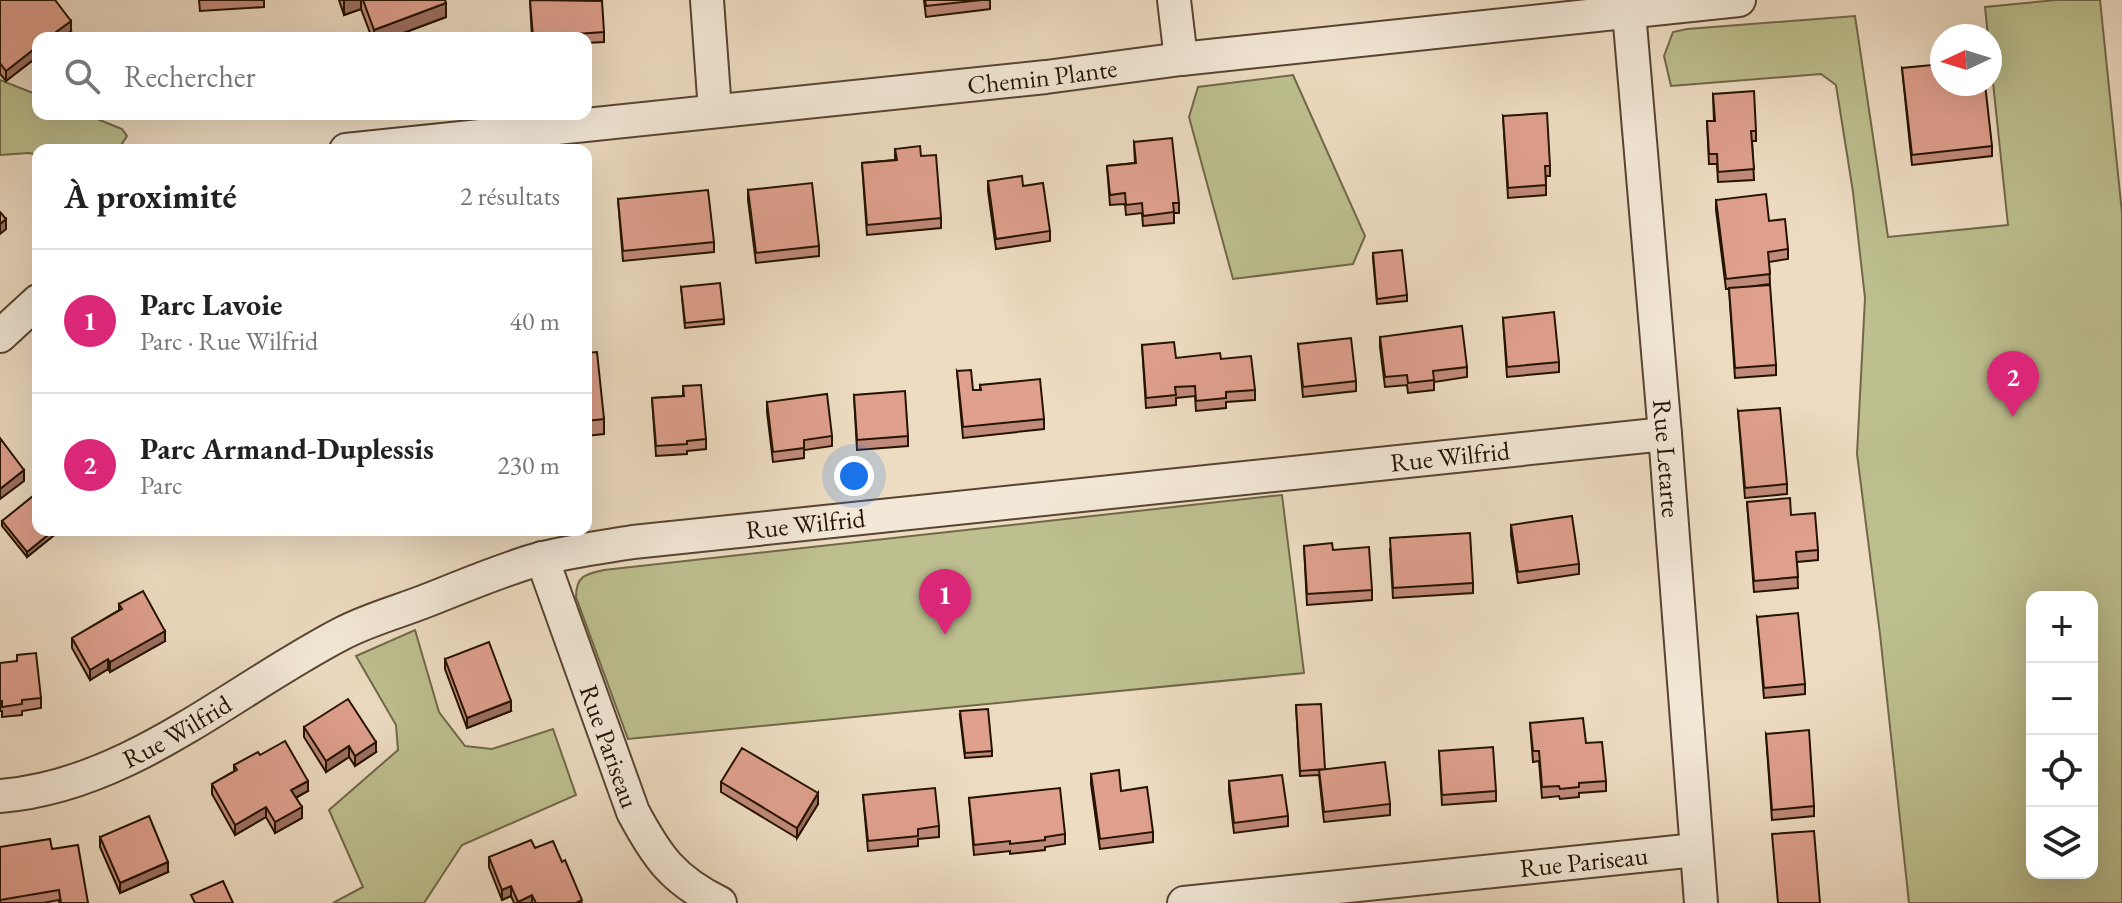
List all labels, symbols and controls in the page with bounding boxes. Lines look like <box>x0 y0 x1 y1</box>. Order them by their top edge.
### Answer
north arrow <box>1930 24 2002 96</box>
search box <box>32 32 592 120</box>
street label: Chemin Plante <box>966 51 1119 102</box>
icon: search <box>60 54 104 98</box>
text: Rechercher <box>124 57 256 96</box>
text: À proximité <box>64 174 237 218</box>
text: 2 résultats <box>460 179 560 213</box>
text: Parc Lavoie <box>140 285 283 324</box>
text: 1 <box>83 304 97 338</box>
text: 40 m <box>510 304 560 338</box>
text: Parc · Rue Wilfrid <box>140 324 318 358</box>
pin: 2 <box>1987 351 2039 417</box>
street label: Rue Letarte <box>1645 398 1688 519</box>
text: Parc Armand-Duplessis <box>140 429 434 468</box>
street label: Rue Wilfrid <box>1389 433 1512 480</box>
text: 2 <box>83 448 97 482</box>
text: 230 m <box>497 448 560 482</box>
your location <box>834 456 874 496</box>
text: Parc <box>140 468 183 502</box>
street label: Rue Wilfrid <box>744 501 868 547</box>
pin: 1 <box>919 569 971 635</box>
map controls <box>2026 591 2098 879</box>
button: + <box>2026 591 2098 663</box>
button: − <box>2026 663 2098 735</box>
street label: Rue Pariseau <box>572 680 647 813</box>
street label: Rue Wilfrid <box>117 687 238 776</box>
button: locate <box>2026 735 2098 807</box>
button: layers <box>2026 807 2098 879</box>
street label: Rue Pariseau <box>1518 838 1650 885</box>

